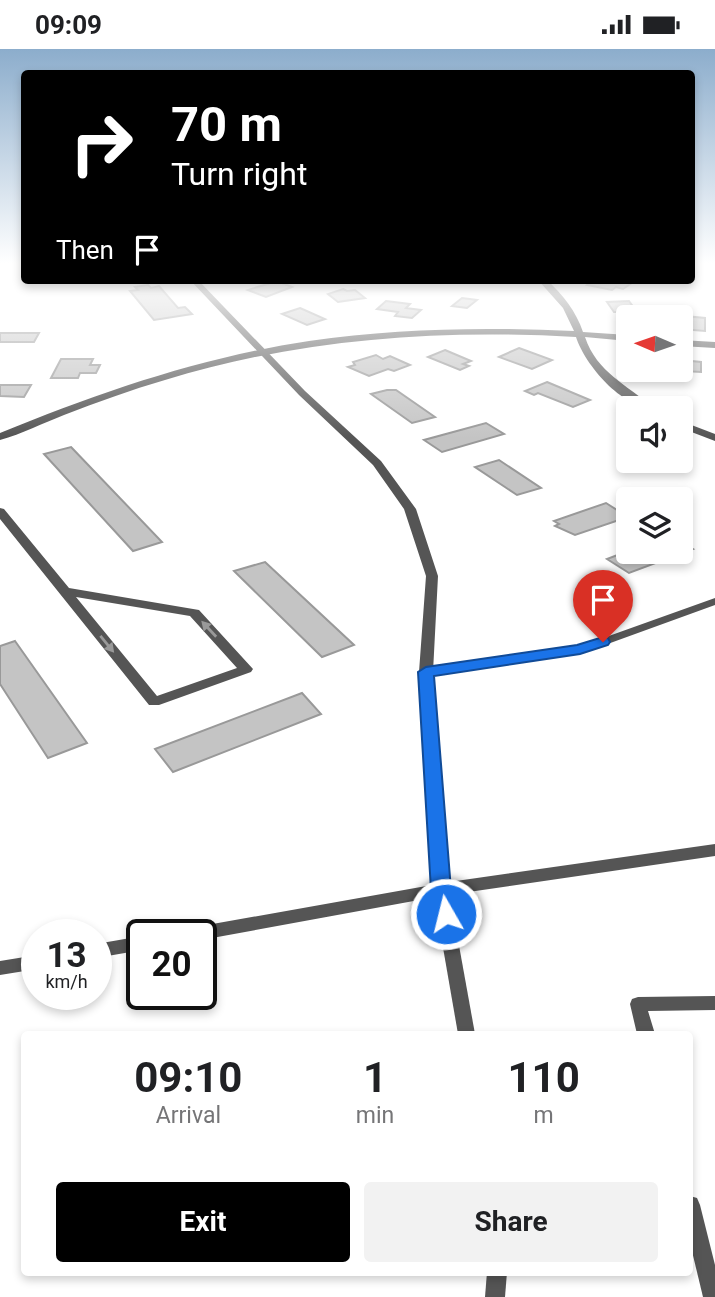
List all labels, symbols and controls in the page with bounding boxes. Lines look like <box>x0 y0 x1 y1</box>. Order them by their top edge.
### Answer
text: 09:09 <box>35 10 102 40</box>
text: 70 m <box>171 96 282 153</box>
icon: right <box>56 98 147 189</box>
text: Turn right <box>171 155 307 193</box>
icon: arrive <box>128 231 166 269</box>
text: Then <box>56 235 114 265</box>
north arrow <box>616 305 693 381</box>
map controls <box>616 305 693 564</box>
button: sound <box>616 396 693 473</box>
button: layers <box>616 487 693 564</box>
pin <box>573 570 633 642</box>
icon: arrive <box>584 581 622 619</box>
one-way arrow <box>201 620 217 638</box>
one-way arrow <box>99 636 114 653</box>
position arrow <box>409 877 483 951</box>
speed limit sign: 20 <box>126 919 217 1010</box>
text: 13 <box>46 935 87 976</box>
text: km/h <box>45 971 88 992</box>
text: 09:10 <box>134 1053 242 1102</box>
text: 1 <box>363 1053 387 1102</box>
text: 110 <box>507 1053 580 1102</box>
text: Arrival <box>156 1102 221 1129</box>
text: min <box>356 1102 394 1129</box>
text: m <box>534 1102 554 1129</box>
button: Exit <box>56 1182 350 1262</box>
button: Share <box>364 1182 658 1262</box>

